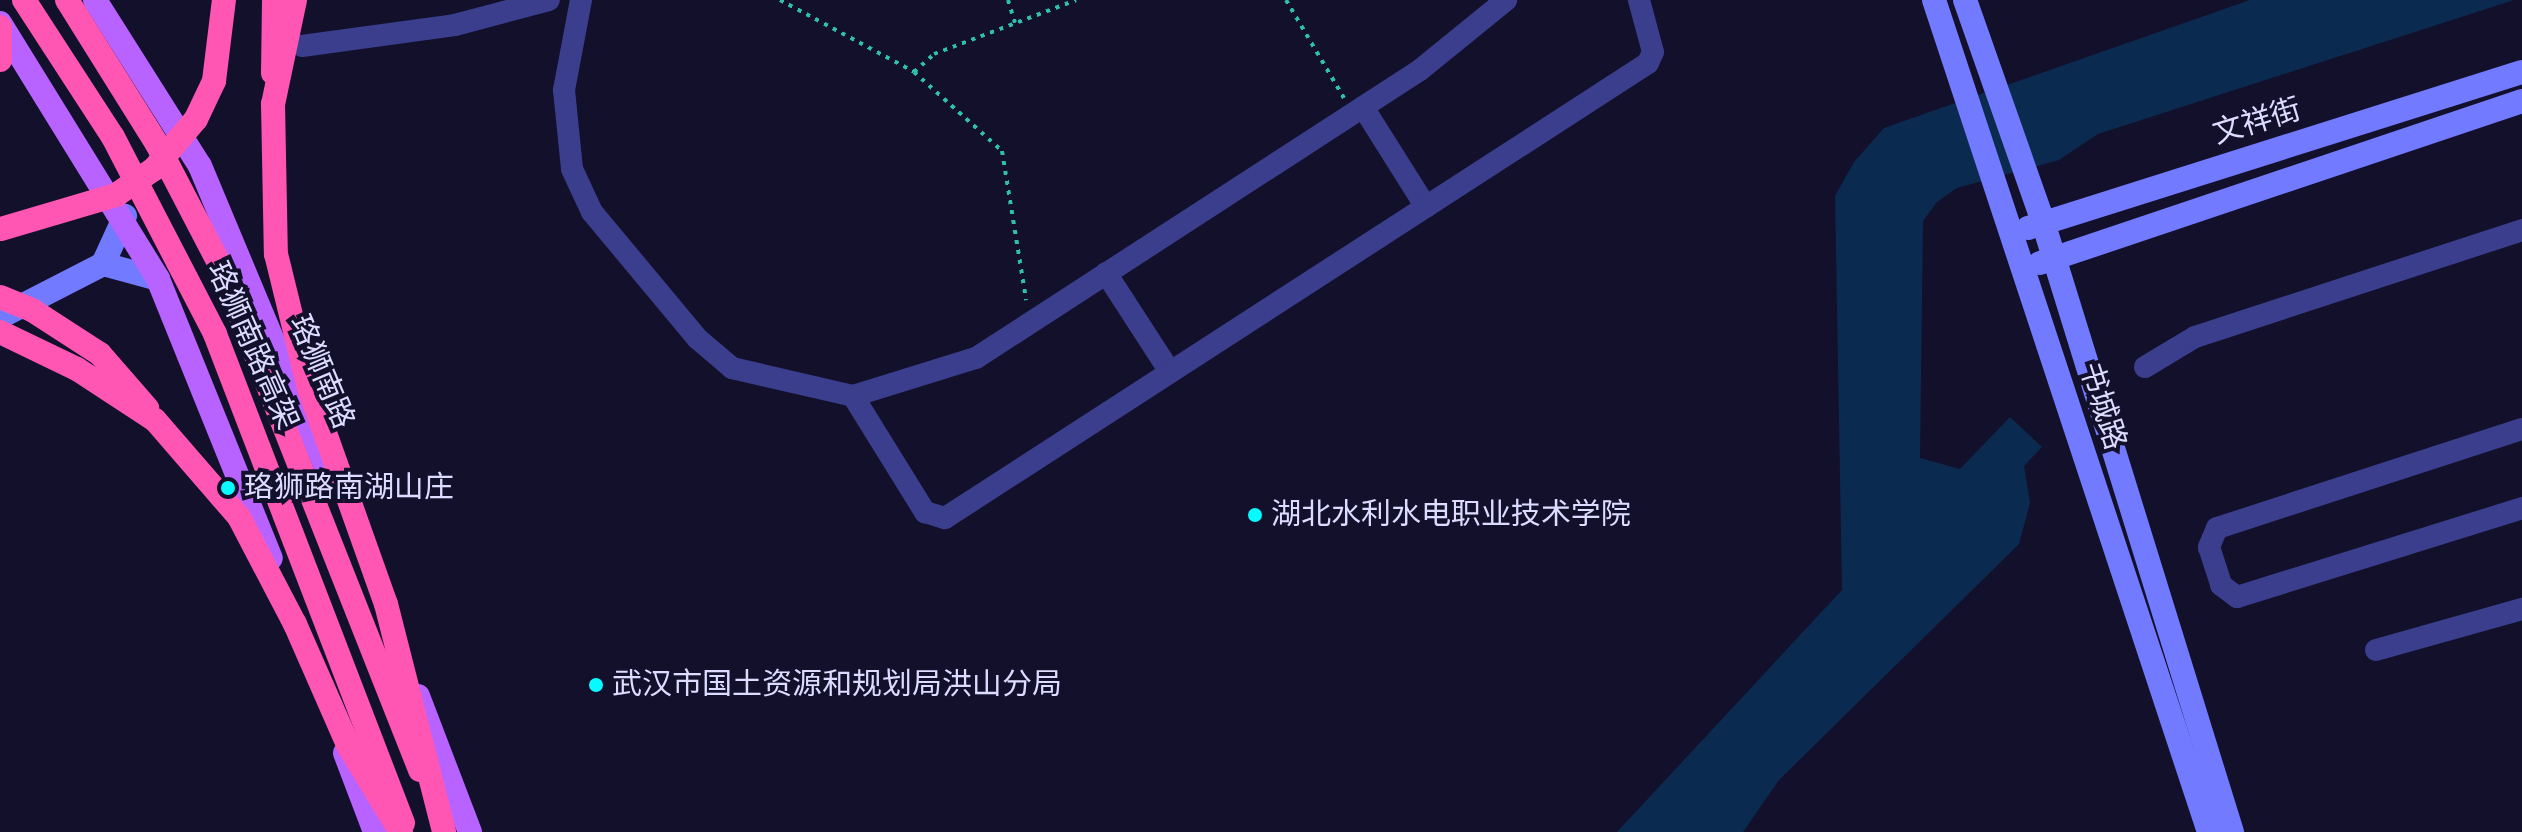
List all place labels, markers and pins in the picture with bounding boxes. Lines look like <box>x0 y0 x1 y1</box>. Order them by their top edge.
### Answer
place label: 珞狮路南湖山庄 <box>244 470 454 506</box>
marker: 珞狮路南湖山庄 <box>219 479 237 497</box>
place label: 湖北水利水电职业技术学院 <box>1271 497 1631 533</box>
marker: 湖北水利水电职业技术学院 <box>1246 506 1264 524</box>
place label: 武汉市国土资源和规划局洪山分局 <box>612 667 1062 703</box>
marker: 武汉市国土资源和规划局洪山分局 <box>587 676 605 694</box>

